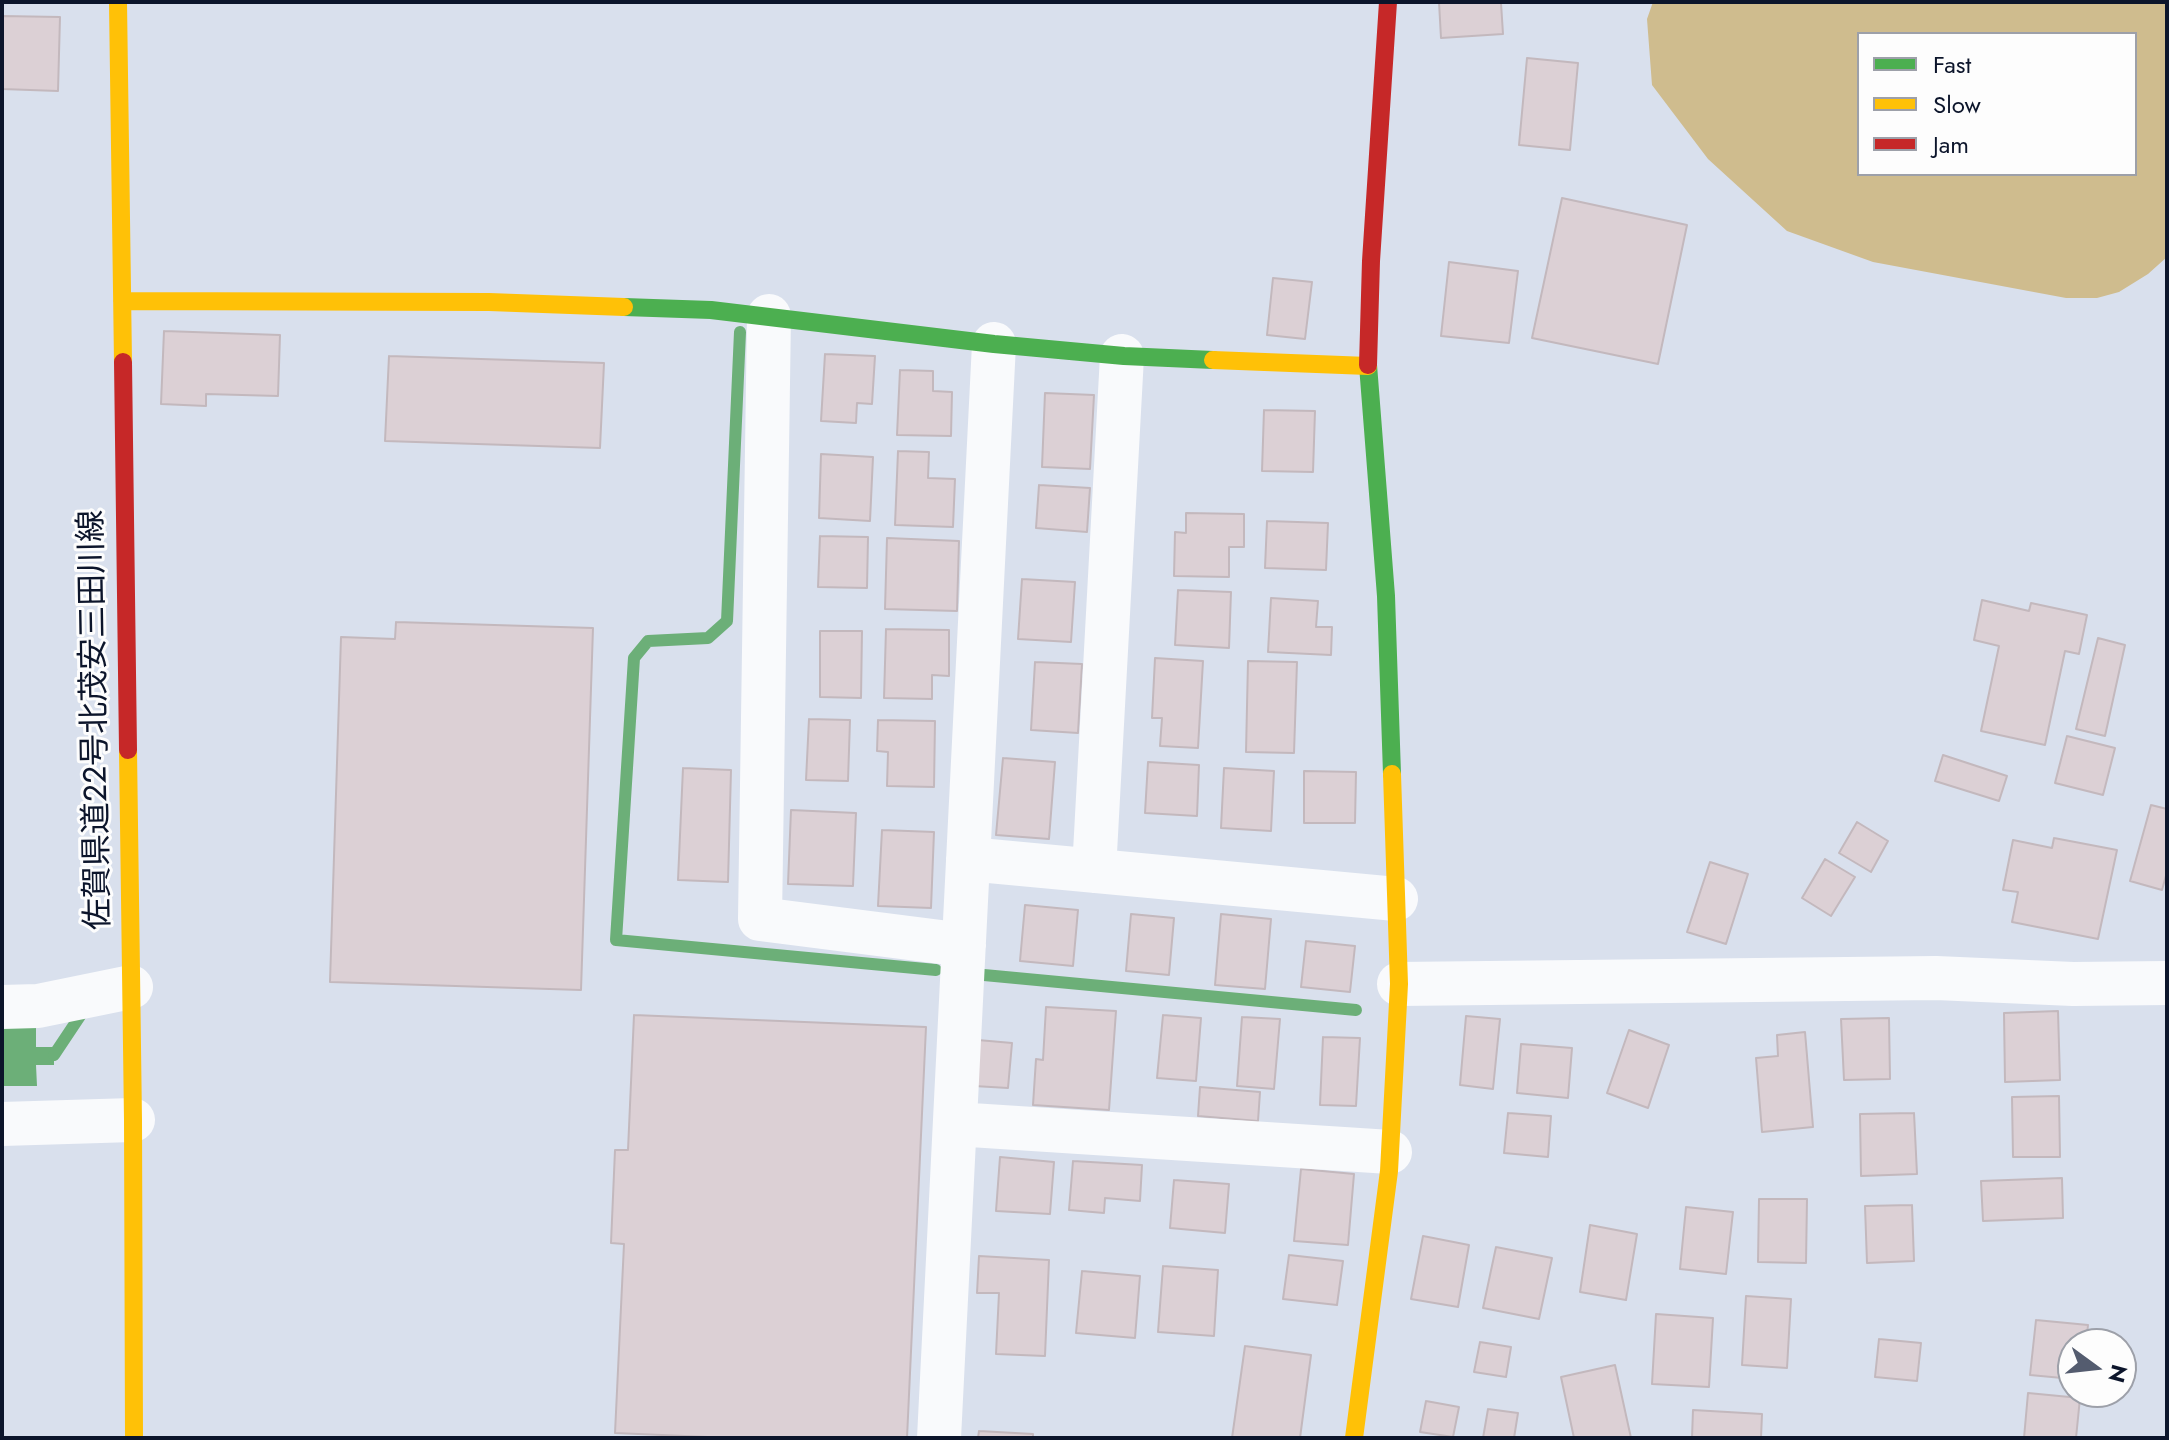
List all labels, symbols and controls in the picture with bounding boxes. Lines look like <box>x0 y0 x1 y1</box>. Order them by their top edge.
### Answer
legend <box>1857 32 2137 176</box>
text: Fast <box>1933 47 1971 82</box>
text: Slow <box>1933 87 1981 122</box>
text: Jam <box>1933 127 1969 162</box>
street label: 佐賀県道22号北茂安三田川線 <box>74 509 120 931</box>
north arrow <box>2057 1328 2137 1408</box>
text: N <box>2101 1361 2136 1386</box>

